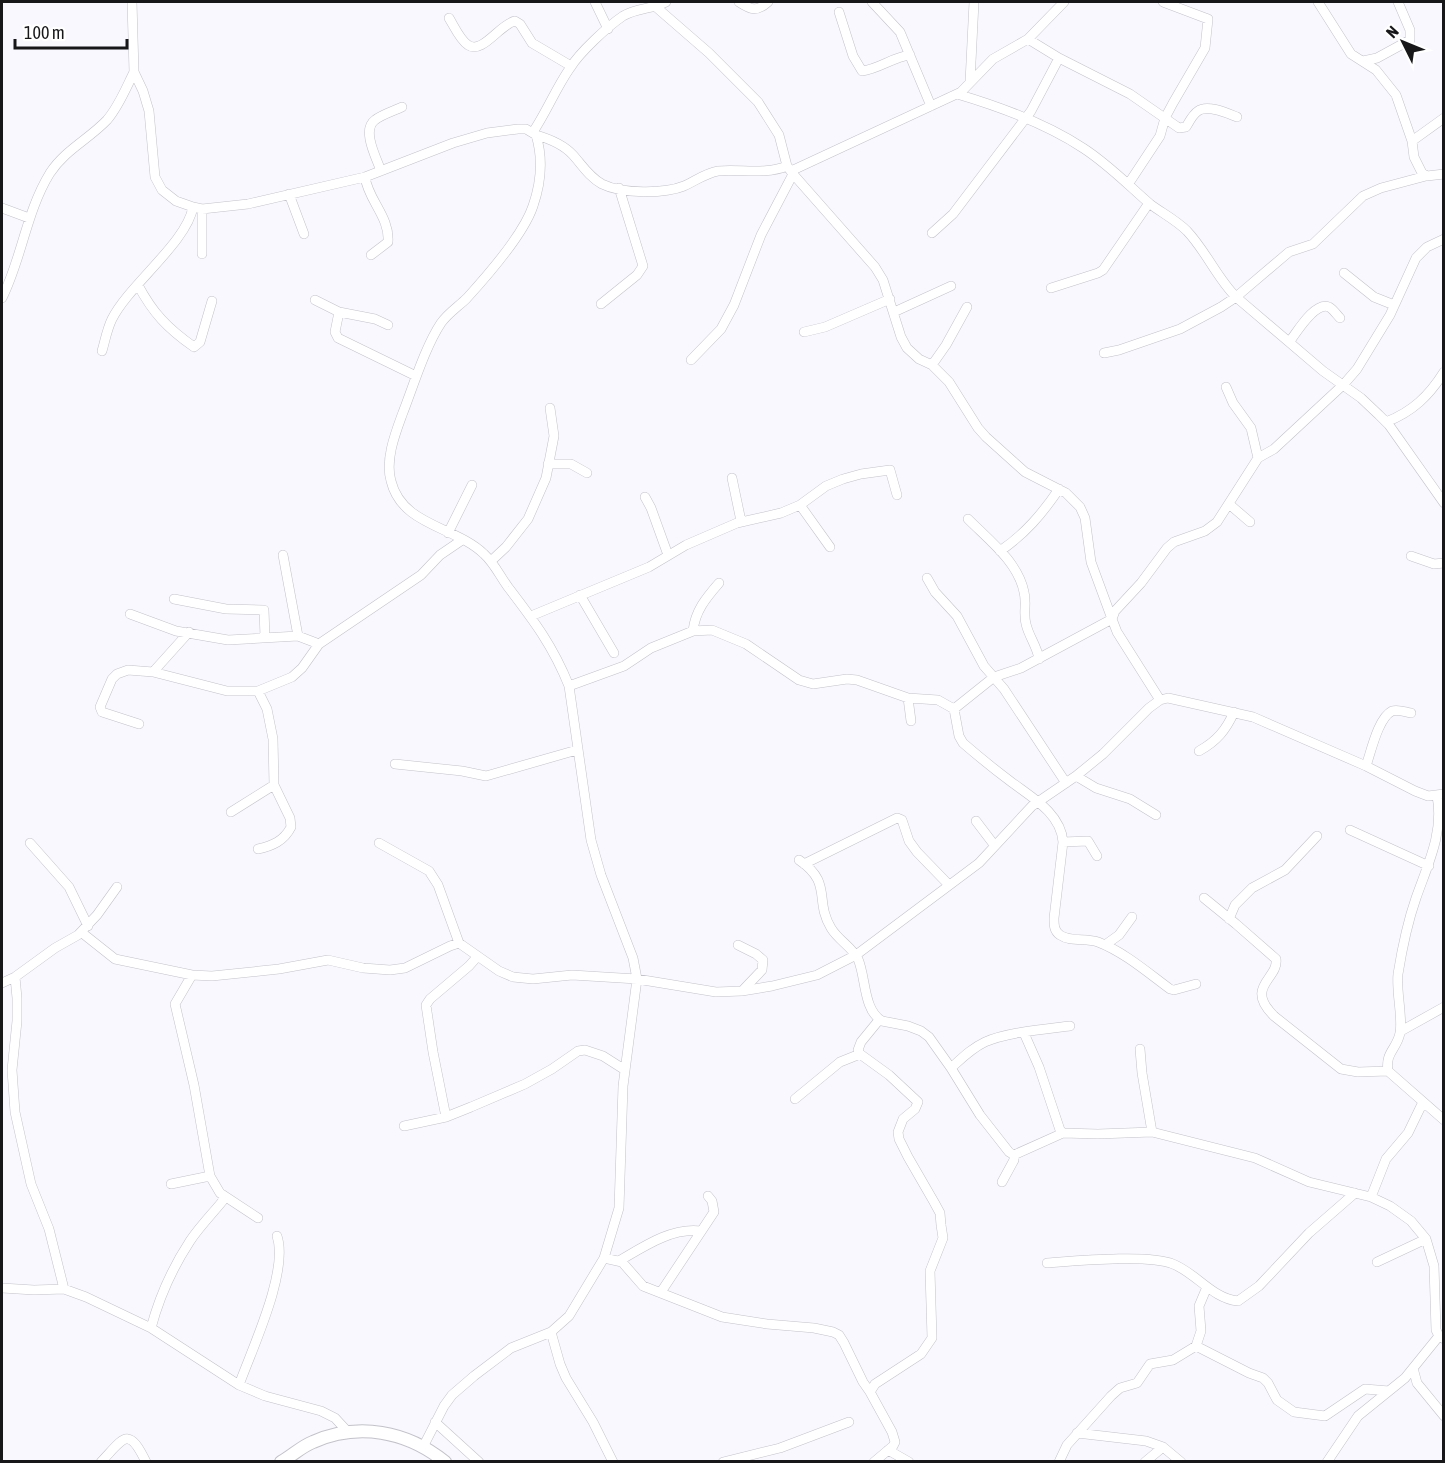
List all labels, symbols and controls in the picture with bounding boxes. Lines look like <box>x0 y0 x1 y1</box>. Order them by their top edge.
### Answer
scale bar <box>15 12 128 50</box>
north arrow <box>1373 12 1433 72</box>
text: 100 m <box>24 22 65 43</box>
text: N <box>1382 22 1402 41</box>

